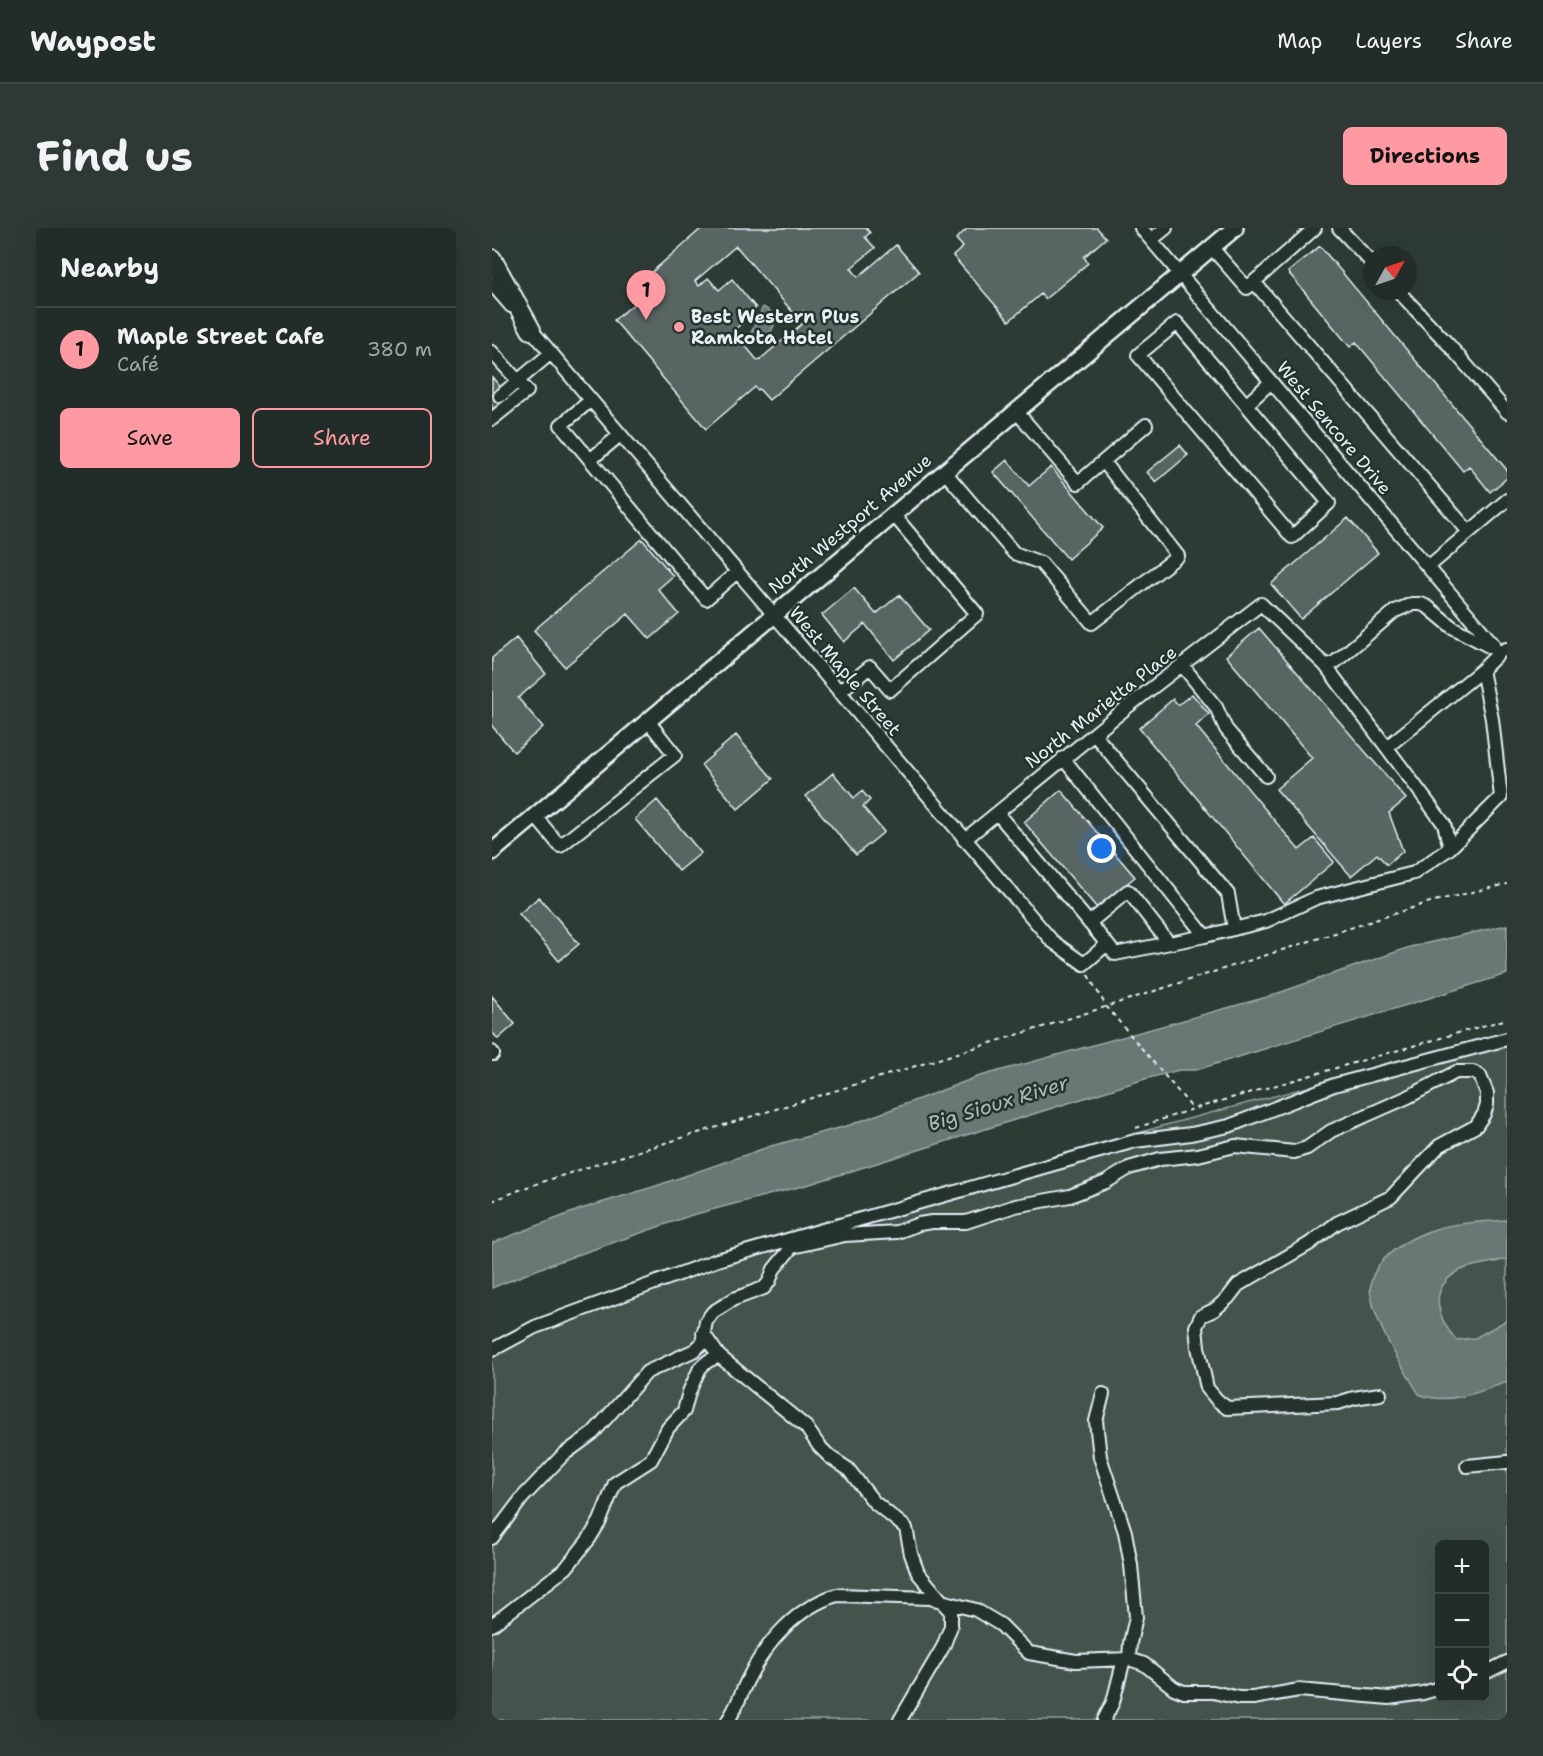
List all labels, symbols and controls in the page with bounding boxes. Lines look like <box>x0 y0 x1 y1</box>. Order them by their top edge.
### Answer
text: Waypost <box>30 22 156 60</box>
text: Map <box>1277 27 1322 55</box>
text: Layers <box>1355 27 1422 55</box>
text: Share <box>1455 27 1513 55</box>
button: Directions <box>1343 127 1507 185</box>
text: Find us <box>36 128 193 184</box>
north arrow <box>1363 246 1417 300</box>
text: Nearby <box>60 250 159 285</box>
pin: 1 <box>626 270 666 320</box>
place label: Best Western Plus Ramkota Hotel <box>691 305 859 350</box>
marker: Best Western Plus Ramkota Hotel <box>672 320 686 334</box>
text: Maple Street Cafe <box>117 322 324 351</box>
text: 1 <box>75 336 84 362</box>
text: 380 m <box>367 336 432 362</box>
text: Café <box>117 351 159 377</box>
street label: West Sencore Drive <box>1271 356 1397 500</box>
button: Save <box>60 408 240 468</box>
button: Share <box>252 408 432 468</box>
street label: North Westport Avenue <box>763 449 937 599</box>
street label: West Maple Street <box>784 601 906 741</box>
street label: North Marietta Place <box>1020 640 1182 774</box>
your location <box>1087 834 1116 863</box>
water label: Big Sioux River <box>925 1069 1072 1137</box>
map controls <box>1435 1540 1489 1702</box>
button: + <box>1435 1540 1489 1594</box>
button: − <box>1435 1594 1489 1648</box>
button: locate <box>1435 1648 1489 1702</box>

